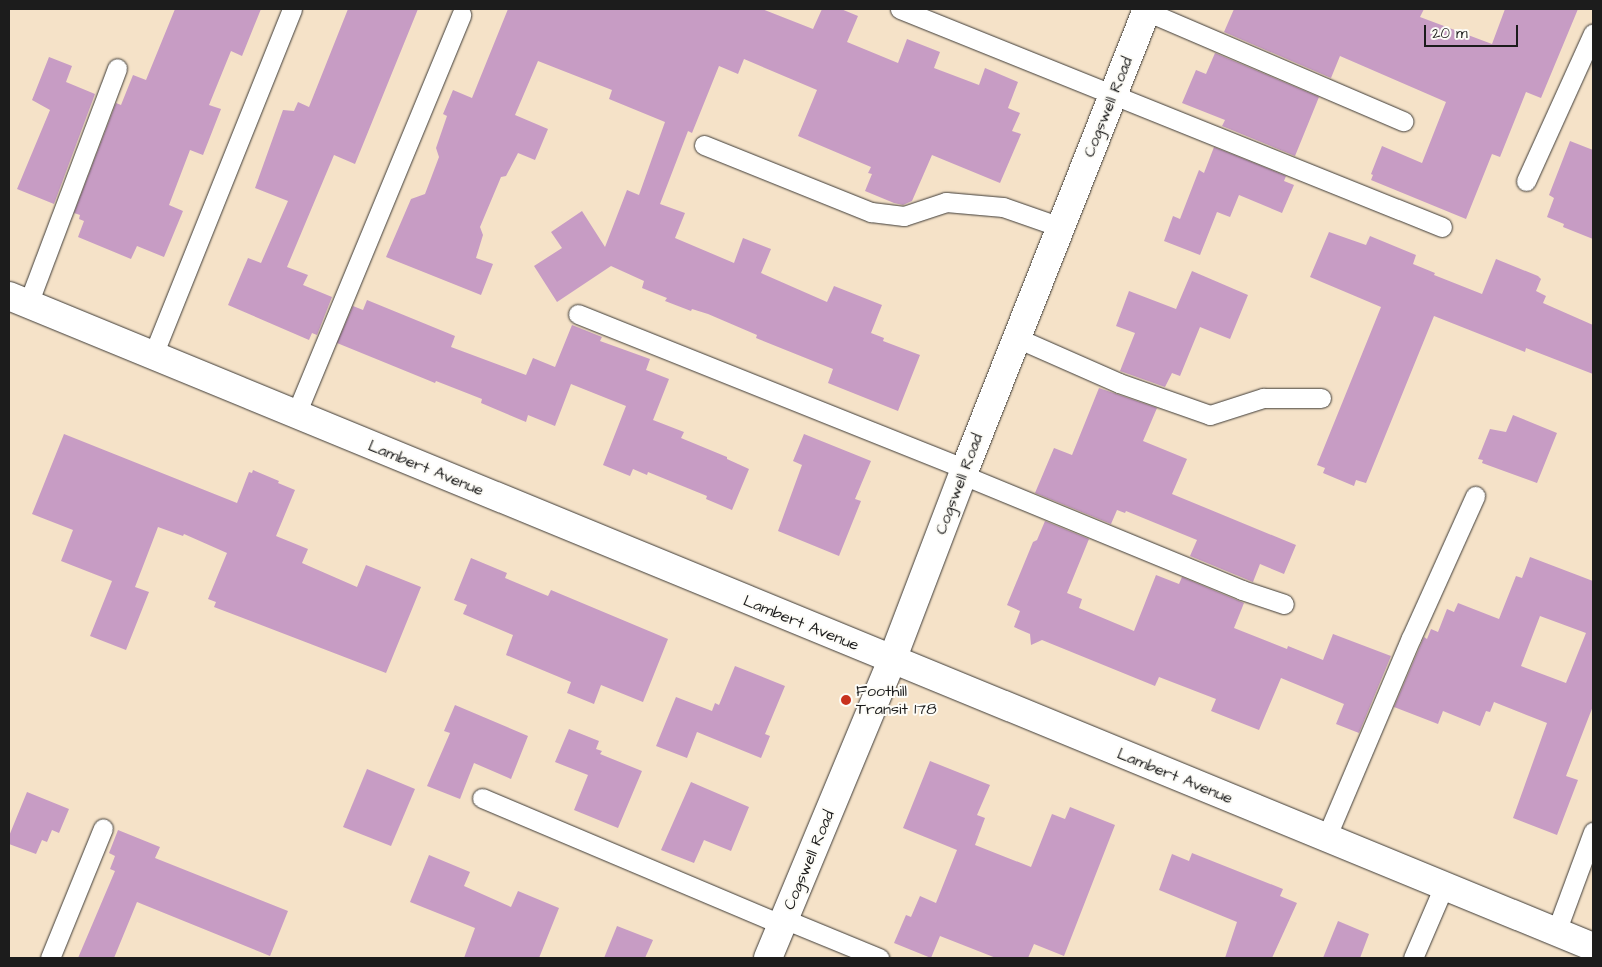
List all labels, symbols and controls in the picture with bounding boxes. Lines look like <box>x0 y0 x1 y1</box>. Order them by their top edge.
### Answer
scale bar <box>1427 15 1521 47</box>
text: 20 m <box>1432 23 1468 44</box>
street label: Cogswell Road <box>1079 54 1137 160</box>
street label: Cogswell Road <box>931 431 987 537</box>
street label: Lambert Avenue <box>365 436 487 500</box>
street label: Lambert Avenue <box>740 591 862 655</box>
place label: Foothill Transit 178 <box>856 681 937 719</box>
marker: Foothill Transit 178 <box>840 694 852 706</box>
street label: Lambert Avenue <box>1114 744 1236 808</box>
street label: Cogswell Road <box>779 807 839 913</box>

